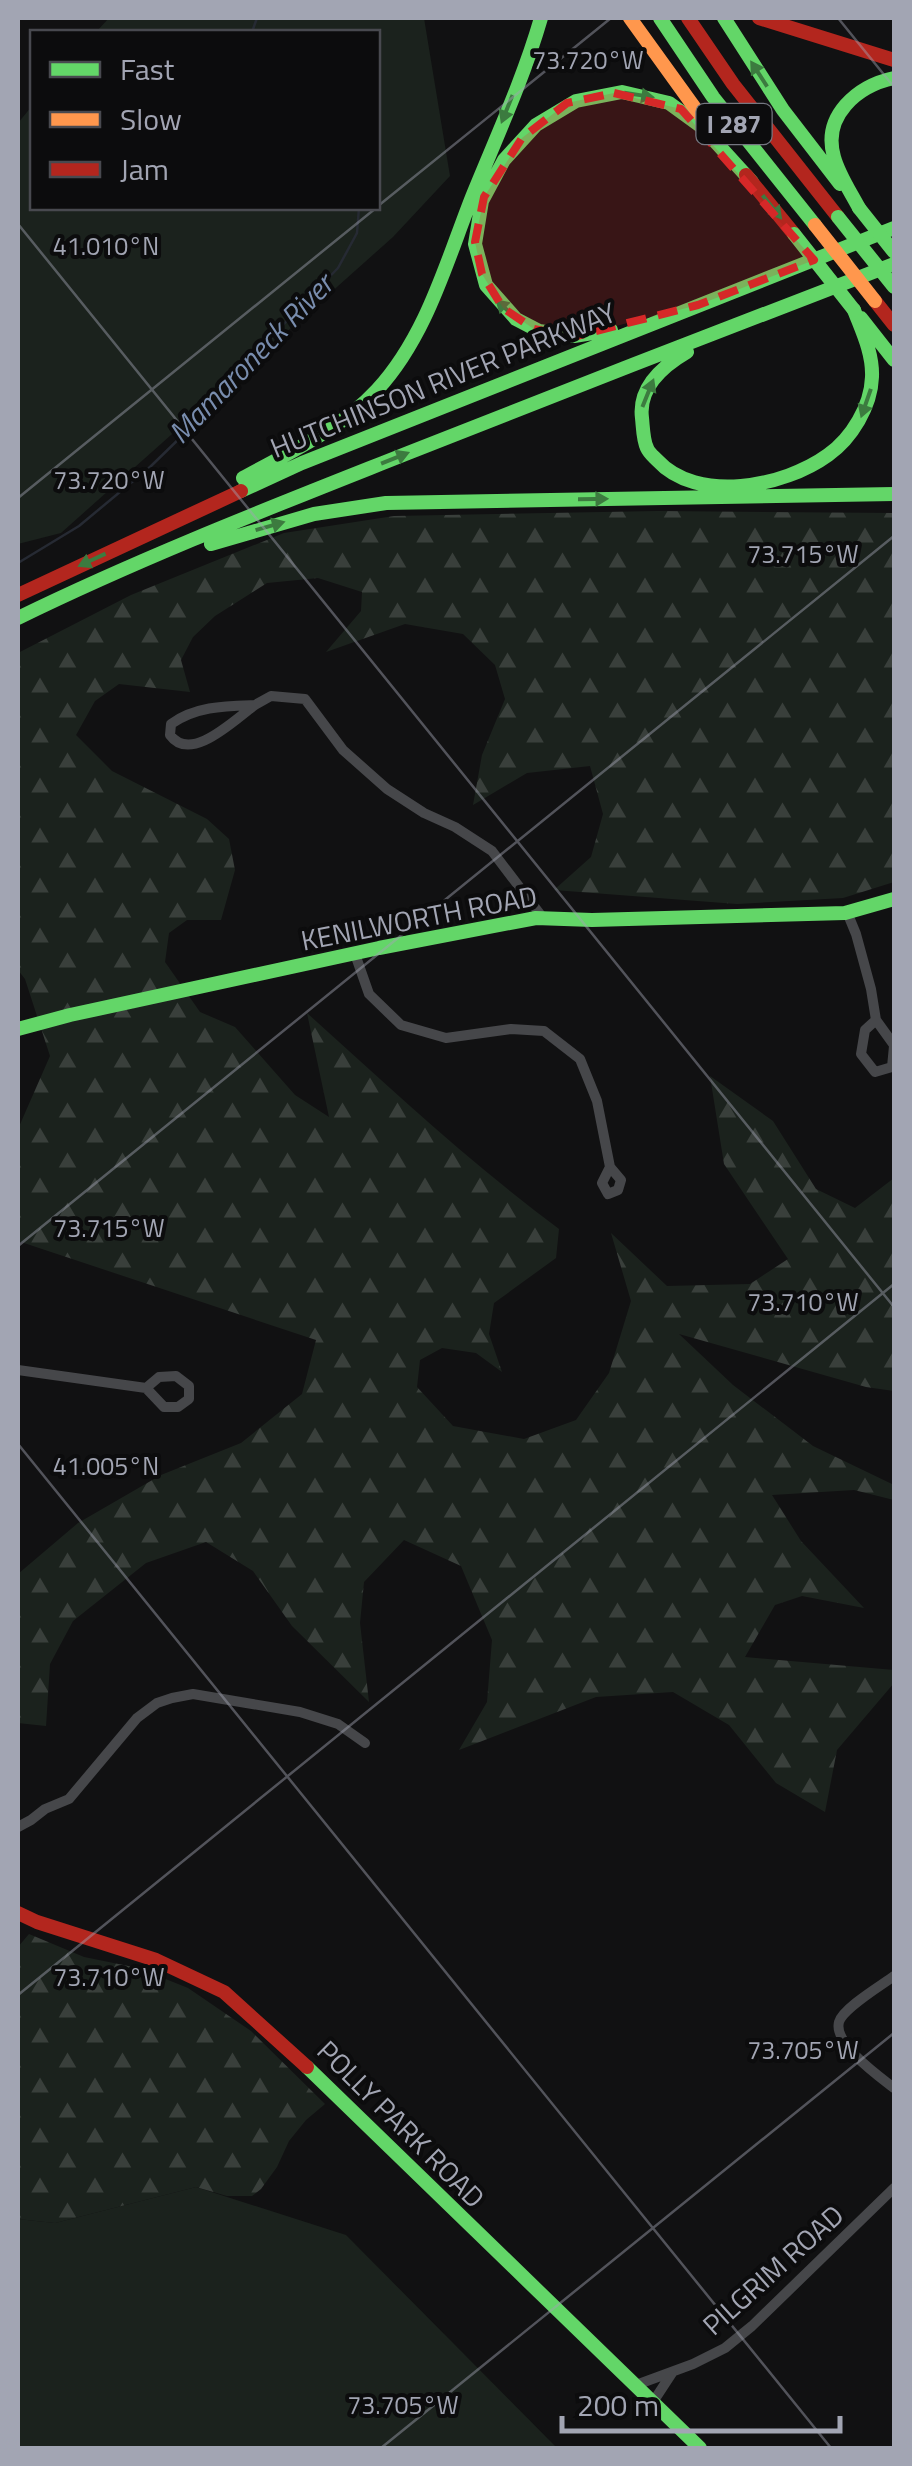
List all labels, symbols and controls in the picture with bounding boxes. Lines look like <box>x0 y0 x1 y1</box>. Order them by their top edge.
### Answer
legend <box>30 30 380 210</box>
text: 73.720°W <box>532 41 644 79</box>
text: Fast <box>120 46 175 92</box>
one-way arrow <box>750 60 768 88</box>
one-way arrow <box>623 88 655 104</box>
one-way arrow <box>499 94 515 124</box>
text: Slow <box>120 96 182 142</box>
road number: I 287 <box>696 104 772 144</box>
text: Jam <box>120 146 169 192</box>
one-way arrow <box>761 195 782 220</box>
text: 41.010°N <box>53 227 159 265</box>
water label: Mamaroneck River <box>157 260 346 454</box>
street label: HUTCHINSON RIVER PARKWAY <box>263 290 622 469</box>
one-way arrow <box>496 298 520 321</box>
one-way arrow <box>640 378 656 408</box>
one-way arrow <box>858 388 873 418</box>
one-way arrow <box>380 449 410 465</box>
text: 73.720°W <box>53 461 165 499</box>
one-way arrow <box>577 491 609 507</box>
one-way arrow <box>256 518 286 533</box>
text: 73.715°W <box>747 535 859 573</box>
one-way arrow <box>77 551 106 568</box>
street label: KENILWORTH ROAD <box>297 874 541 961</box>
text: 73.715°W <box>53 1209 165 1247</box>
text: 73.710°W <box>747 1283 859 1321</box>
text: 41.005°N <box>53 1447 159 1485</box>
text: 73.710°W <box>53 1958 165 1996</box>
street label: POLLY PARK ROAD <box>307 2030 495 2218</box>
text: 73.705°W <box>747 2031 859 2069</box>
street label: PILGRIM ROAD <box>692 2194 853 2345</box>
scale bar <box>562 2371 840 2433</box>
text: 200 m <box>577 2382 659 2428</box>
text: 73.705°W <box>347 2386 459 2424</box>

